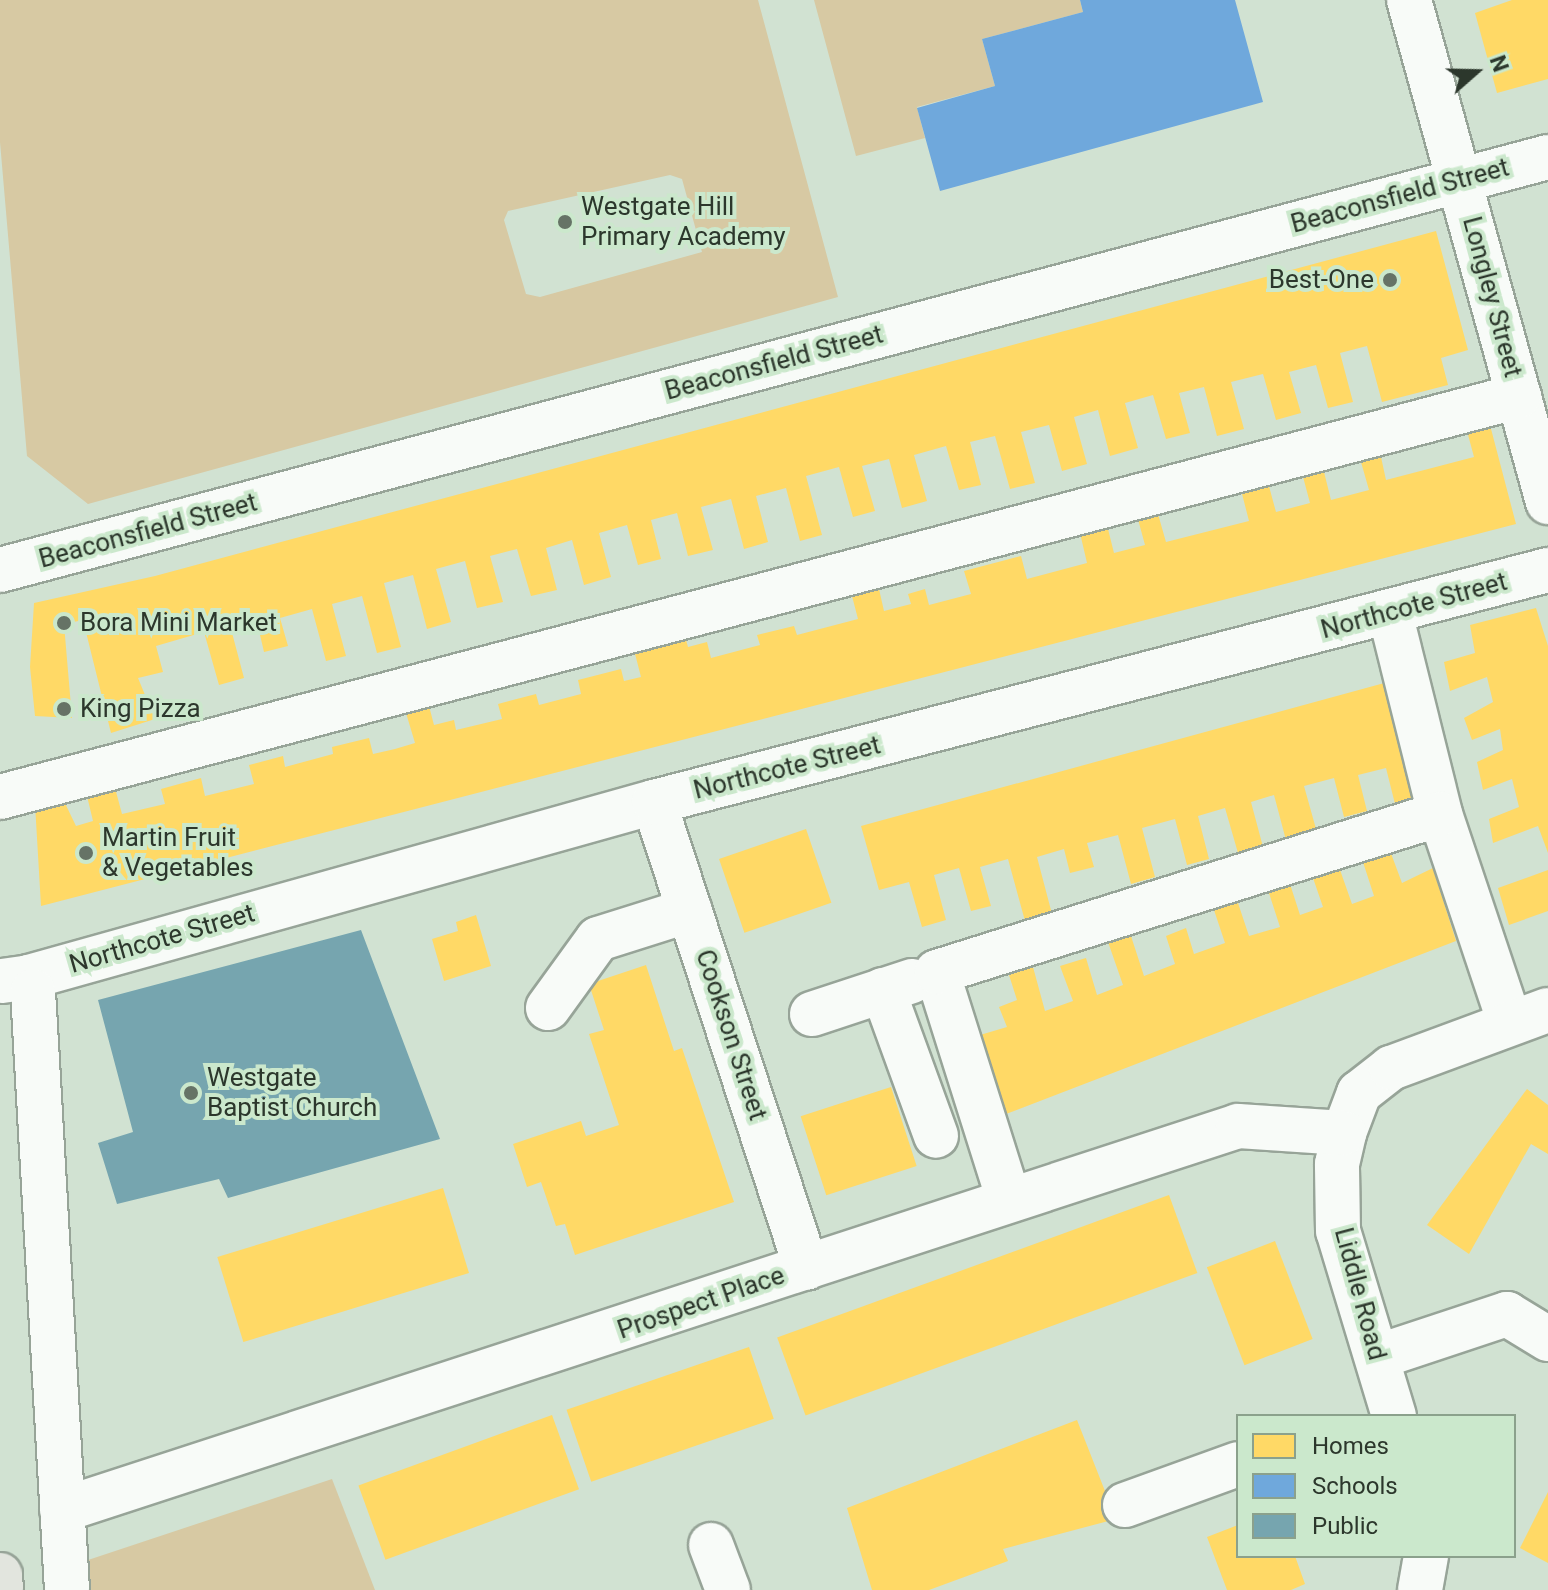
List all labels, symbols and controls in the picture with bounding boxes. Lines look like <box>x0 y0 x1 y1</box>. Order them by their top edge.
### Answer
north arrow <box>1436 32 1516 112</box>
text: N <box>1485 52 1513 75</box>
street label: Beaconsfield Street <box>1288 152 1512 240</box>
place label: Westgate Hill Primary Academy <box>581 191 786 252</box>
marker: Westgate Hill Primary Academy <box>556 213 574 231</box>
street label: Longley Street <box>1456 213 1528 381</box>
place label: Best-One <box>1269 264 1374 296</box>
marker: Best-One <box>1381 271 1399 289</box>
street label: Beaconsfield Street <box>662 319 886 407</box>
street label: Beaconsfield Street <box>36 487 260 575</box>
street label: Northcote Street <box>1318 566 1510 646</box>
place label: Bora Mini Market <box>80 607 277 639</box>
marker: Bora Mini Market <box>55 614 73 632</box>
place label: King Pizza <box>80 693 201 725</box>
marker: King Pizza <box>55 700 73 718</box>
street label: Northcote Street <box>690 730 884 806</box>
place label: Martin Fruit & Vegetables <box>102 822 254 884</box>
marker: Martin Fruit & Vegetables <box>77 844 95 862</box>
street label: Northcote Street <box>66 898 258 980</box>
street label: Cookson Street <box>689 946 773 1124</box>
place label: Westgate Baptist Church <box>207 1062 377 1124</box>
marker: Westgate Baptist Church <box>182 1084 200 1102</box>
street label: Liddle Road <box>1327 1224 1393 1364</box>
street label: Prospect Place <box>613 1260 789 1346</box>
legend <box>1236 1414 1516 1558</box>
text: Homes <box>1312 1432 1389 1460</box>
text: Schools <box>1312 1472 1398 1500</box>
text: Public <box>1312 1512 1378 1540</box>

